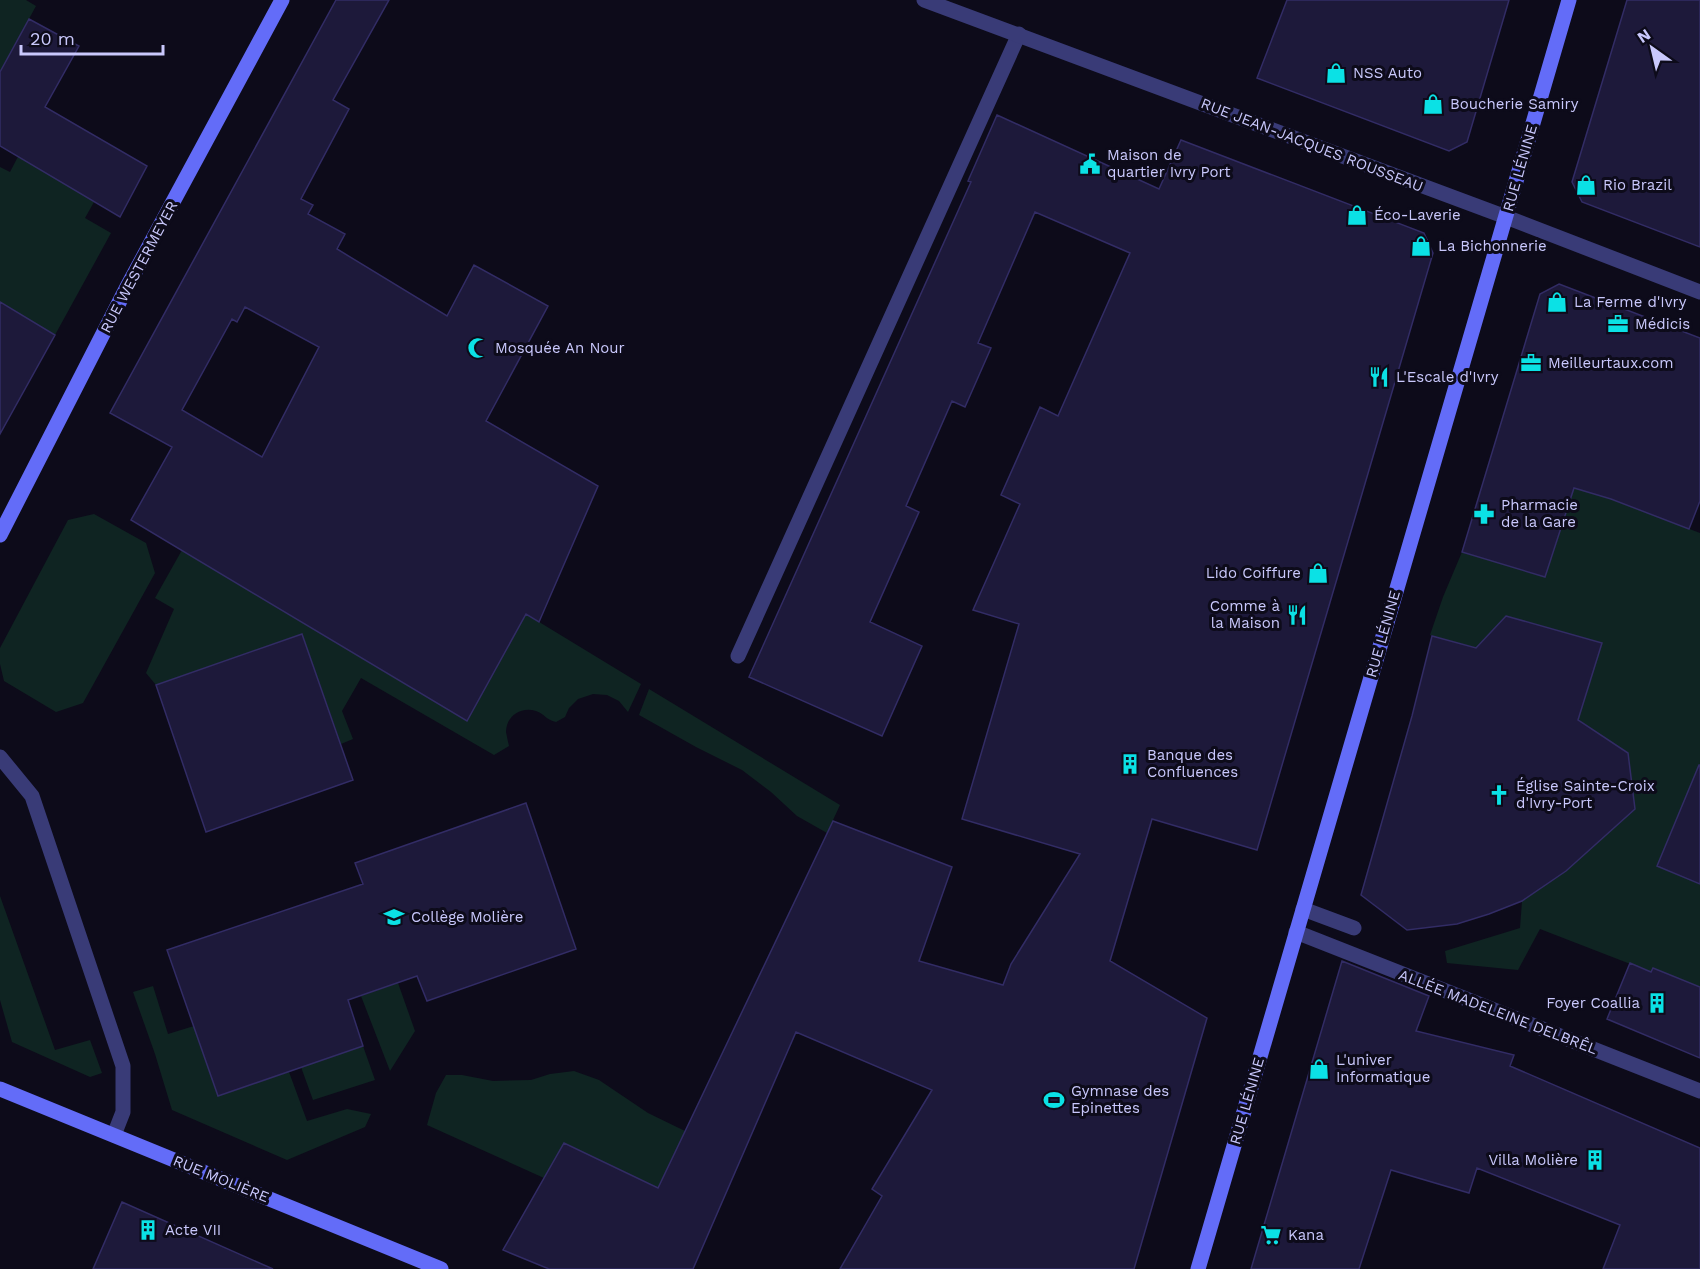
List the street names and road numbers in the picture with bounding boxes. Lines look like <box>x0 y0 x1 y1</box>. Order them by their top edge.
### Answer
street label: RUE JEAN-JACQUES ROUSSEAU <box>1198 94 1426 196</box>
street label: RUE LÉNINE <box>1499 122 1541 214</box>
street label: RUE WESTERMEYER <box>97 198 181 336</box>
street label: RUE LÉNINE <box>1362 588 1404 680</box>
street label: ALLÉE MADELEINE DELBRÊL <box>1396 966 1600 1058</box>
street label: RUE LÉNINE <box>1226 1055 1268 1147</box>
street label: RUE MOLIÈRE <box>170 1152 272 1206</box>

